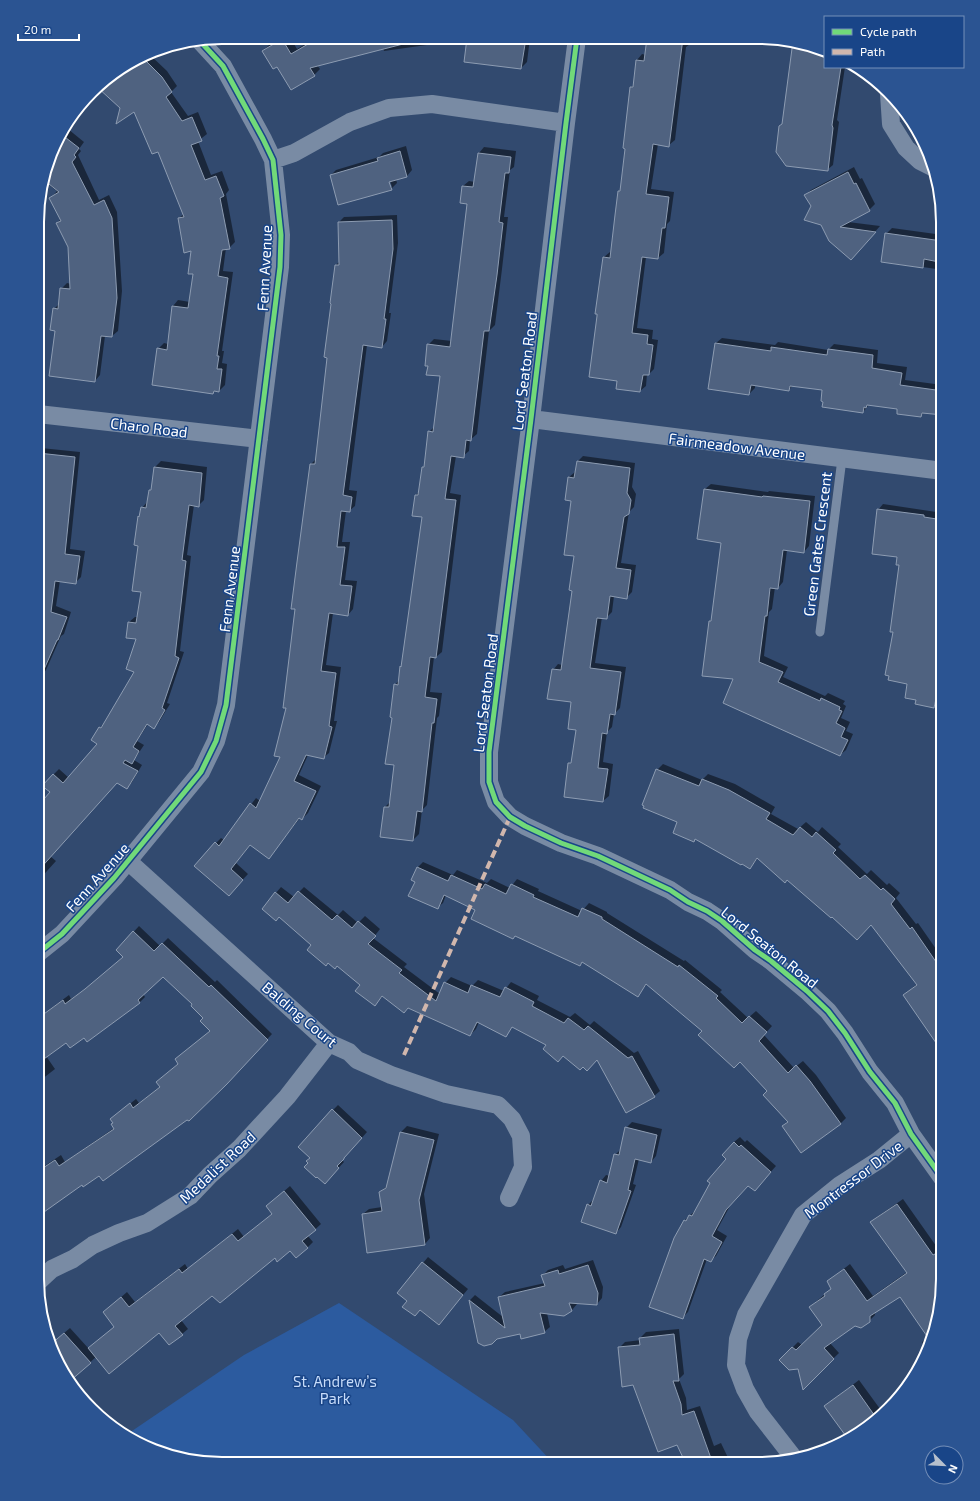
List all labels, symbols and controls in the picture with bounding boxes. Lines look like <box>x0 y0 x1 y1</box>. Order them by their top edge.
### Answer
scale bar <box>18 16 79 42</box>
legend <box>824 16 964 68</box>
text: 20 m <box>24 22 51 36</box>
text: Cycle path <box>860 24 917 38</box>
text: Path <box>860 44 885 58</box>
street label: Fenn Avenue <box>253 224 275 312</box>
street label: Lord Seaton Road <box>508 311 540 431</box>
street label: Charo Road <box>109 413 189 441</box>
street label: Fairmeadow Avenue <box>668 429 806 463</box>
street label: Green Gates Crescent <box>799 470 835 617</box>
street label: Fenn Avenue <box>215 545 243 633</box>
street label: Lord Seaton Road <box>469 633 501 753</box>
street label: Fenn Avenue <box>61 839 133 915</box>
street label: Lord Seaton Road <box>718 902 822 992</box>
street label: Balding Court <box>259 978 341 1051</box>
street label: Medalist Road <box>175 1127 259 1207</box>
street label: Montressor Drive <box>800 1136 906 1222</box>
park label: St. Andrew’s Park <box>293 1372 377 1407</box>
north arrow <box>924 1445 964 1485</box>
text: N <box>946 1463 961 1476</box>

